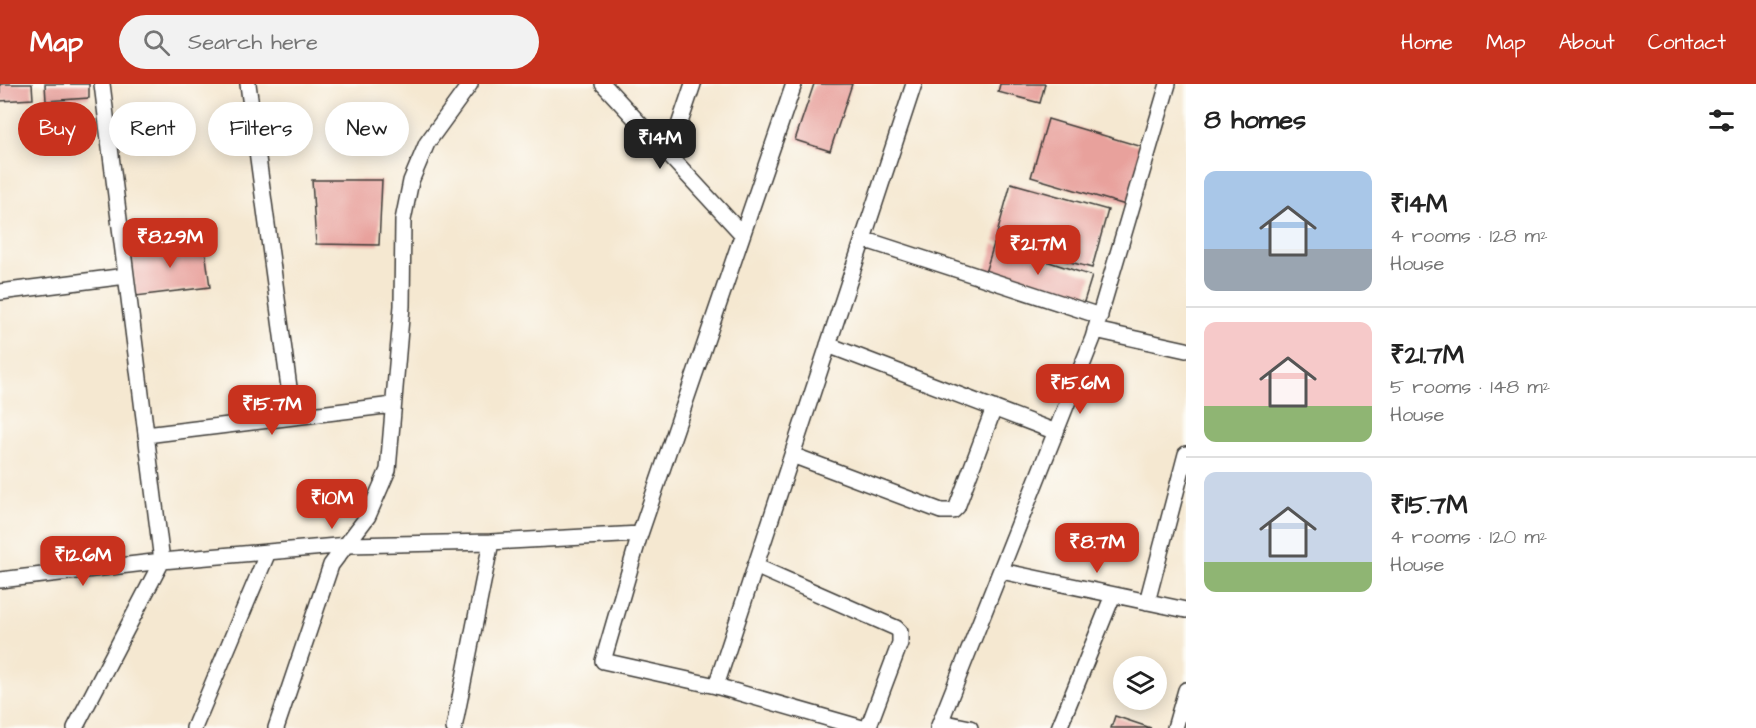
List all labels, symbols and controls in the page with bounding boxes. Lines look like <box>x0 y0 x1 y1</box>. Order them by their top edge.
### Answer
search box <box>119 15 539 69</box>
text: Map <box>30 23 83 62</box>
icon: search <box>140 26 173 59</box>
text: Search here <box>188 27 318 58</box>
text: Home <box>1401 28 1453 57</box>
text: Map <box>1486 28 1526 57</box>
text: About <box>1559 28 1615 57</box>
text: Contact <box>1648 28 1726 57</box>
chip: Buy <box>18 102 97 156</box>
chip: Rent <box>109 102 196 156</box>
chip: Filters <box>208 102 313 156</box>
chip: New <box>325 102 409 156</box>
text: 8 homes <box>1204 102 1306 138</box>
icon: filters <box>1705 104 1738 137</box>
pin: ₹14M <box>624 119 696 170</box>
text: ₹14M <box>638 124 682 152</box>
text: ₹14M <box>1390 186 1447 222</box>
icon: home <box>1252 195 1324 267</box>
pin: ₹8.29M <box>121 218 219 269</box>
text: 4 rooms · 128 m² <box>1390 222 1548 250</box>
text: ₹8.29M <box>137 223 203 251</box>
pin: ₹21.7M <box>989 225 1087 276</box>
text: ₹21.7M <box>1009 230 1067 258</box>
text: House <box>1390 250 1444 278</box>
text: ₹21.7M <box>1390 337 1464 373</box>
icon: home <box>1252 346 1324 418</box>
pin: ₹15.6M <box>1031 364 1129 415</box>
text: ₹15.6M <box>1050 369 1110 397</box>
text: 5 rooms · 148 m² <box>1390 373 1550 401</box>
pin: ₹15.7M <box>223 385 321 436</box>
text: ₹15.7M <box>242 390 302 418</box>
text: House <box>1390 401 1444 429</box>
pin: ₹10M <box>296 479 368 530</box>
text: ₹10M <box>310 484 354 512</box>
text: ₹15.7M <box>1390 487 1468 523</box>
icon: home <box>1252 496 1324 568</box>
pin: ₹8.7M <box>1055 523 1139 574</box>
text: 4 rooms · 120 m² <box>1390 523 1547 551</box>
text: ₹8.7M <box>1069 528 1125 556</box>
pin: ₹12.6M <box>34 536 132 587</box>
text: ₹12.6M <box>54 541 112 569</box>
text: House <box>1390 551 1444 579</box>
map controls <box>1113 656 1167 710</box>
button: layers <box>1113 656 1167 710</box>

